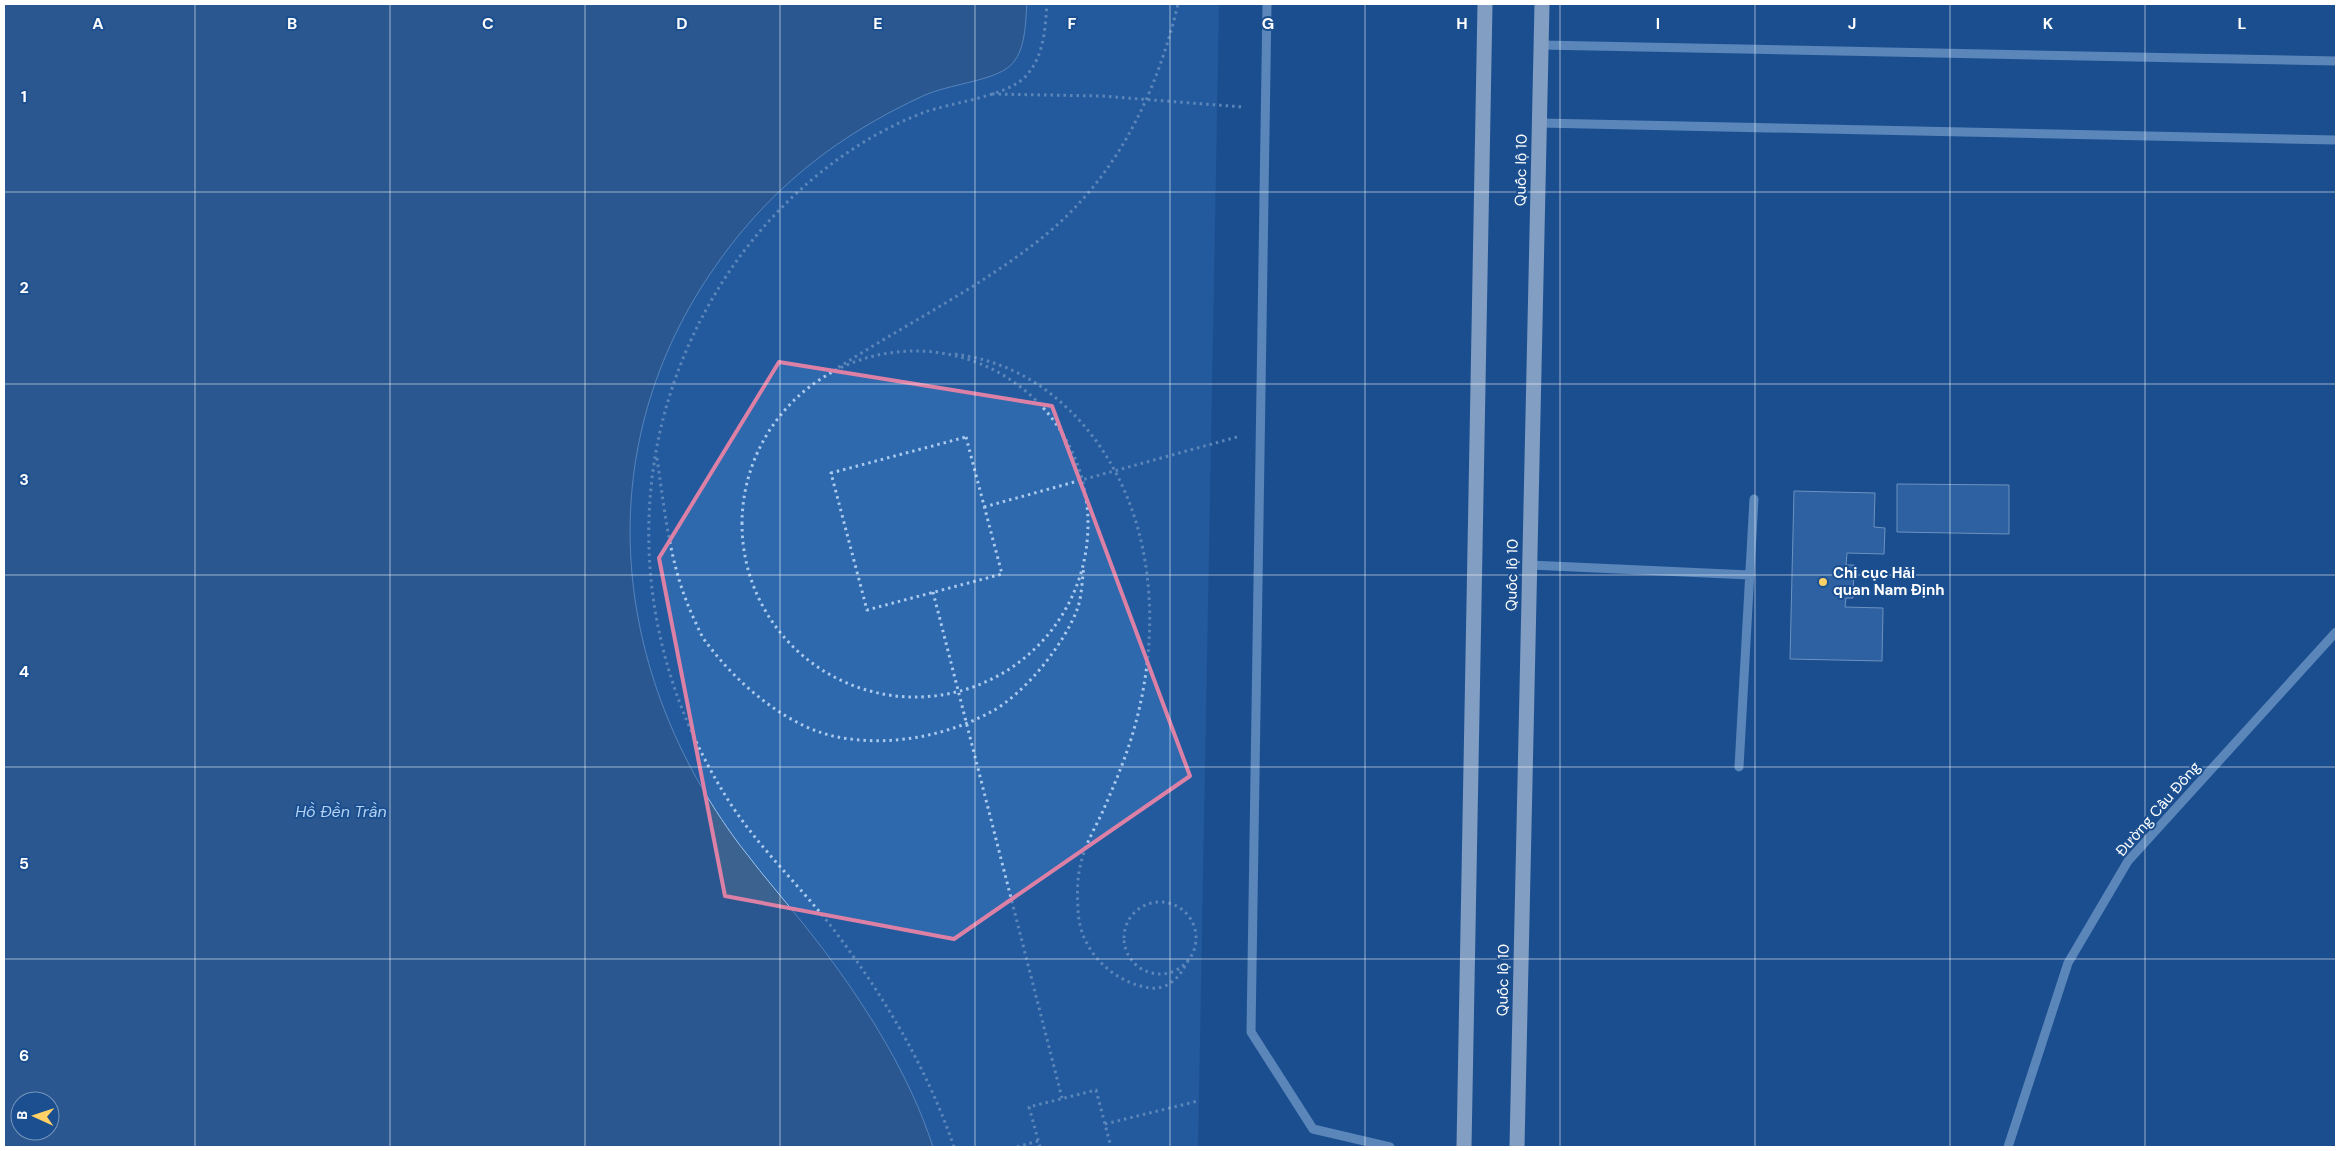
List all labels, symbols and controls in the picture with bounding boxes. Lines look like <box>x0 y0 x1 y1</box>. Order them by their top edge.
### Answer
text: A <box>92 13 104 34</box>
text: B <box>287 13 297 34</box>
text: C <box>482 13 494 34</box>
text: D <box>676 13 688 34</box>
text: E <box>873 13 883 34</box>
text: F <box>1068 13 1077 34</box>
text: G <box>1262 13 1274 34</box>
text: H <box>1456 13 1468 34</box>
text: I <box>1656 13 1660 34</box>
text: J <box>1848 13 1856 34</box>
text: K <box>2043 13 2054 34</box>
text: L <box>2238 13 2247 34</box>
text: 1 <box>21 86 27 107</box>
street label: Quốc lộ 10 <box>1510 134 1532 206</box>
text: 2 <box>19 277 29 298</box>
text: 3 <box>19 469 29 490</box>
street label: Quốc lộ 10 <box>1501 539 1523 611</box>
place label: Chi cục Hải quan Nam Định <box>1833 563 1944 600</box>
marker: Chi cục Hải quan Nam Định <box>1817 576 1829 588</box>
text: 4 <box>19 661 29 682</box>
street label: Đường Cầu Đông <box>2111 757 2205 861</box>
water label: Hồ Đền Trần <box>295 801 387 822</box>
text: 5 <box>19 853 29 874</box>
street label: Quốc lộ 10 <box>1492 944 1514 1016</box>
text: 6 <box>19 1045 29 1066</box>
north arrow <box>10 1091 60 1141</box>
text: B <box>13 1110 31 1120</box>

